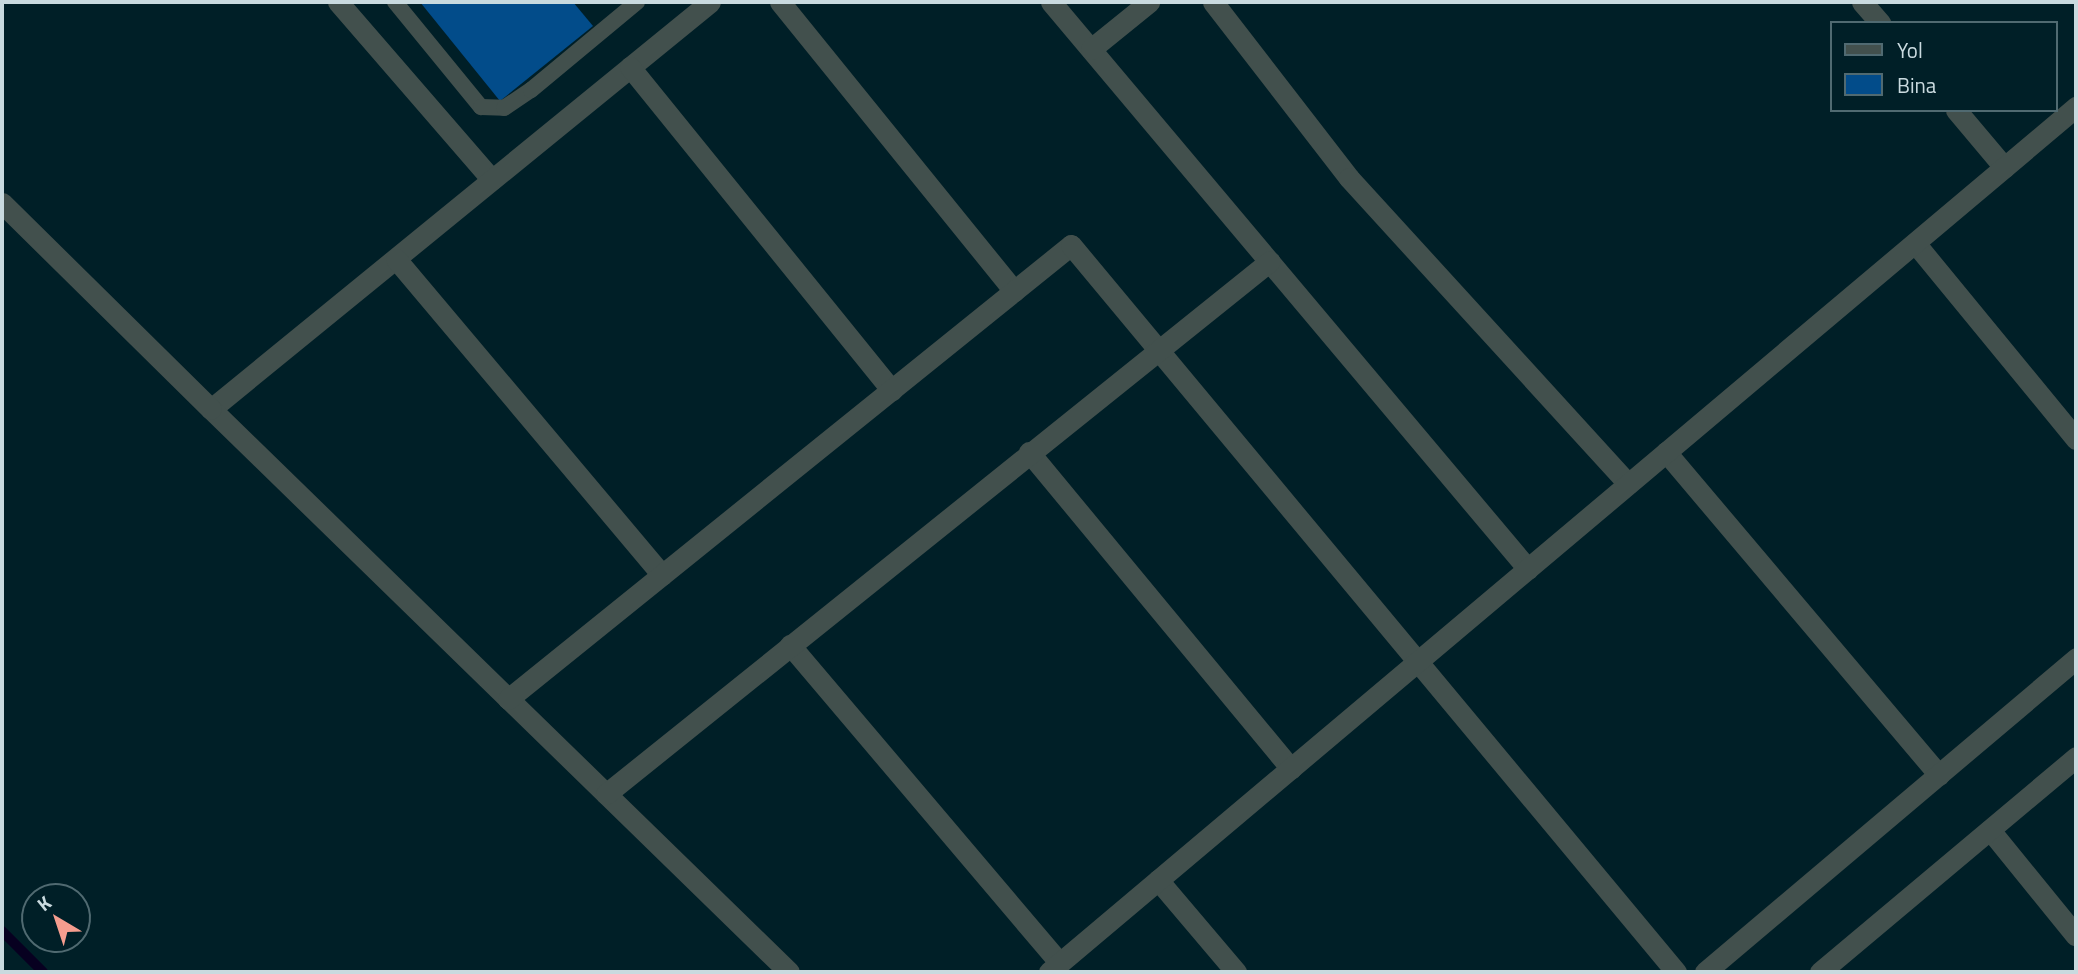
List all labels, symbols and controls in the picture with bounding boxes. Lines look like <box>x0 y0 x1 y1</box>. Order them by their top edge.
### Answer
legend <box>1829 21 2057 112</box>
text: Yol <box>1897 34 1923 66</box>
text: Bina <box>1897 69 1936 101</box>
north arrow <box>21 883 91 953</box>
text: K <box>30 888 57 918</box>

